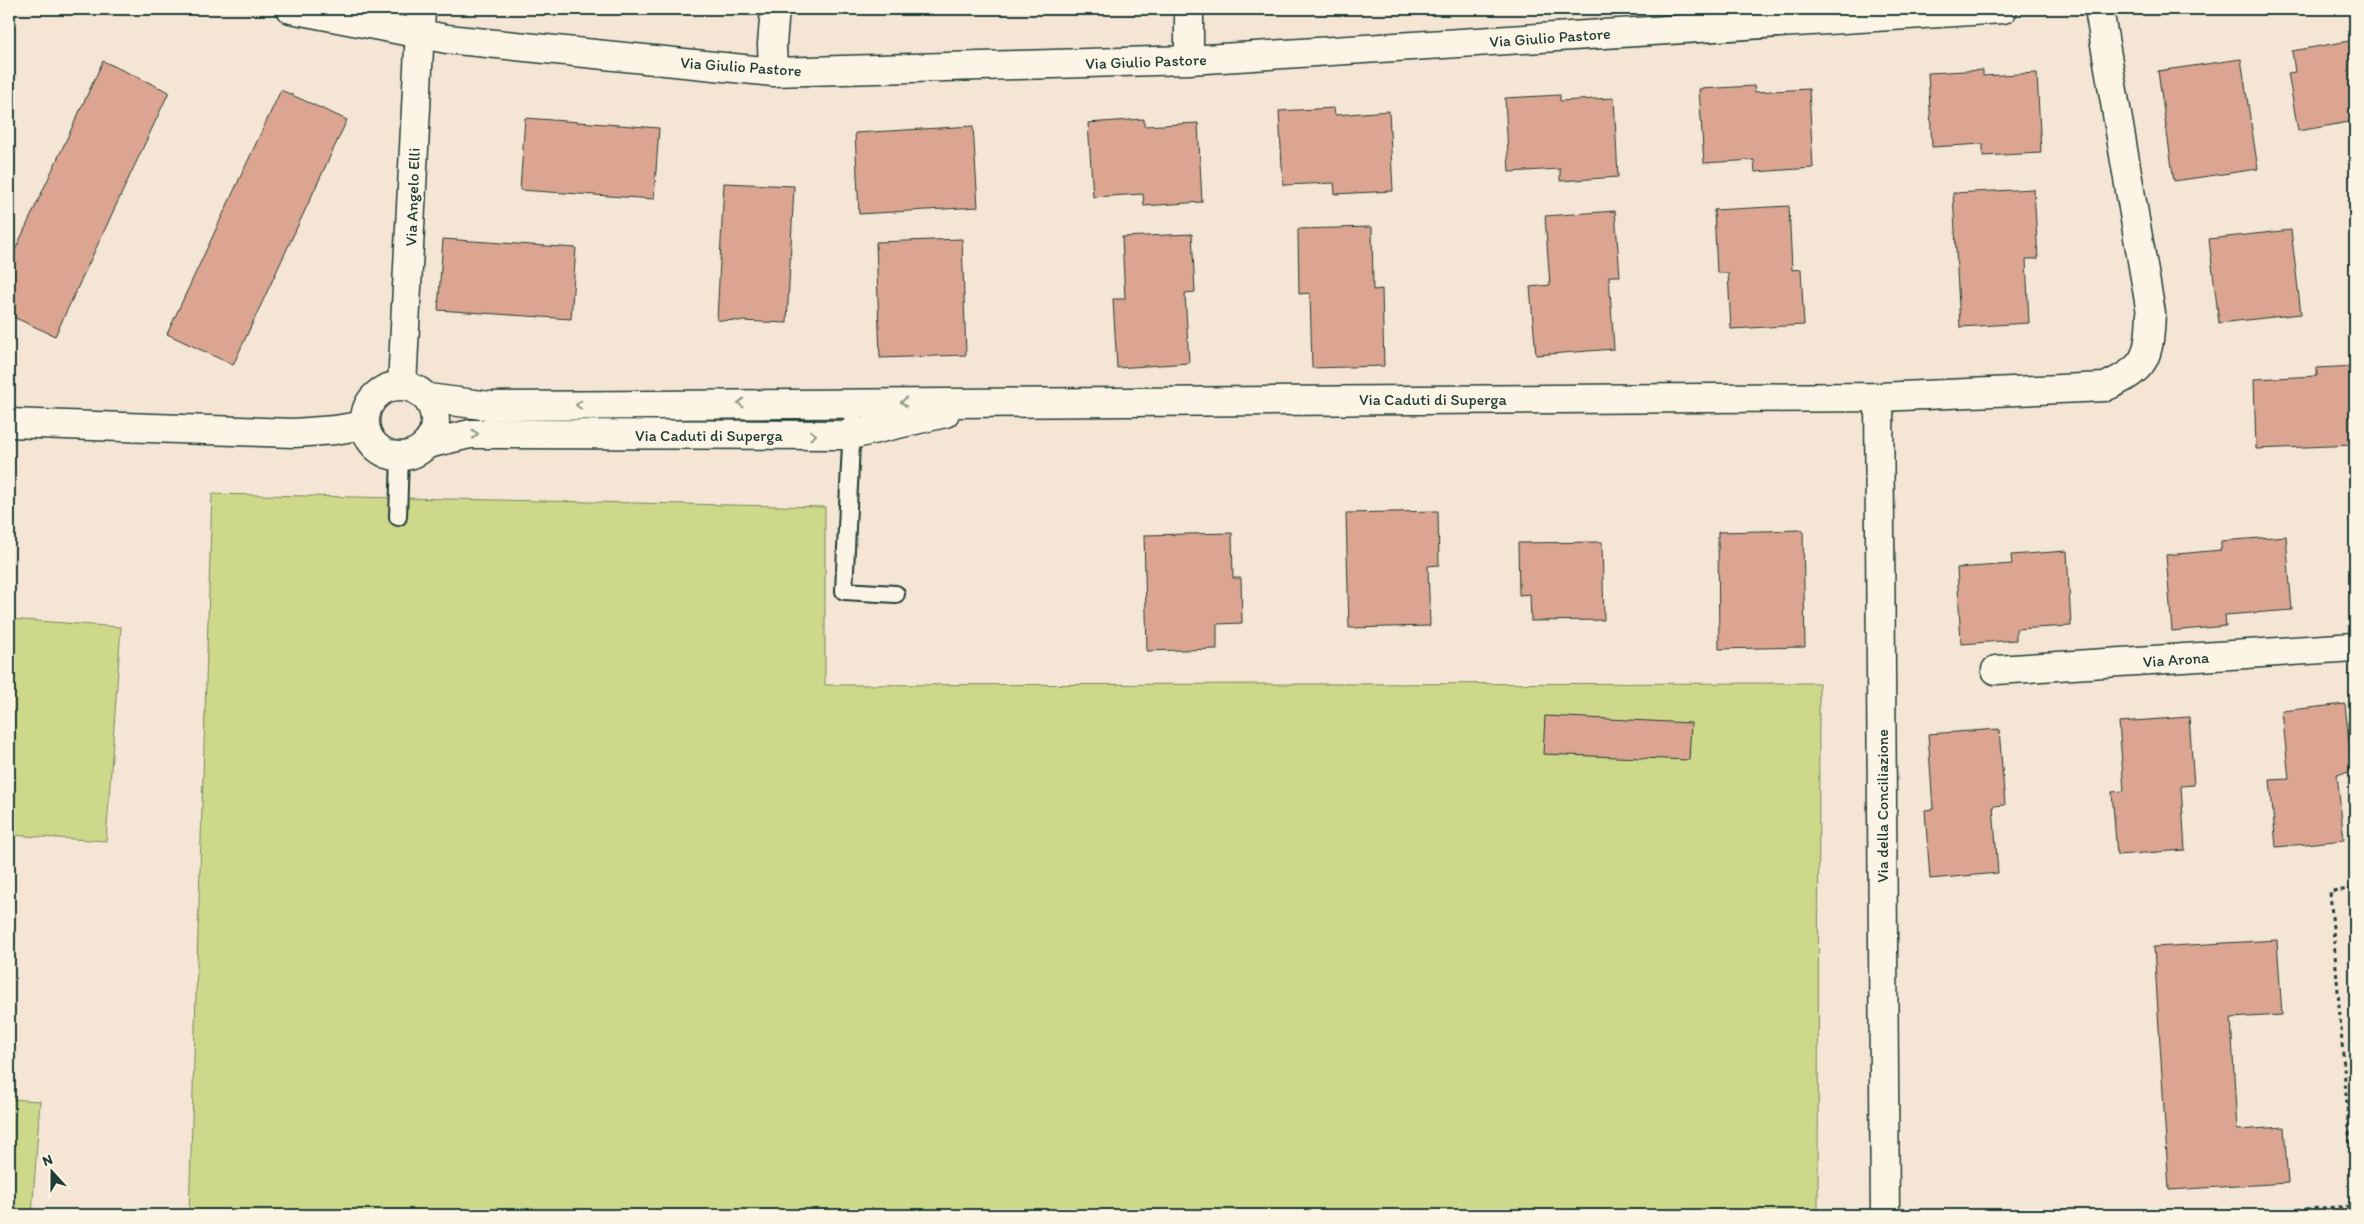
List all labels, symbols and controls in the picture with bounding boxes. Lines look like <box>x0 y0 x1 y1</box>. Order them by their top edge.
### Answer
street label: Via Giulio Pastore <box>1489 24 1612 51</box>
street label: Via Giulio Pastore <box>1085 50 1207 73</box>
street label: Via Giulio Pastore <box>680 53 803 80</box>
street label: Via Angelo Elli <box>401 148 424 247</box>
street label: Via Caduti di Superga <box>1359 390 1508 409</box>
one-way arrow <box>899 397 907 407</box>
one-way arrow <box>737 398 745 409</box>
one-way arrow <box>574 400 582 410</box>
street label: Via Caduti di Superga <box>635 426 784 445</box>
one-way arrow <box>471 429 479 440</box>
one-way arrow <box>809 430 817 440</box>
street label: Via Arona <box>2142 648 2211 671</box>
street label: Via della Conciliazione <box>1873 729 1892 883</box>
north arrow <box>28 1146 78 1196</box>
text: N <box>40 1151 55 1170</box>

